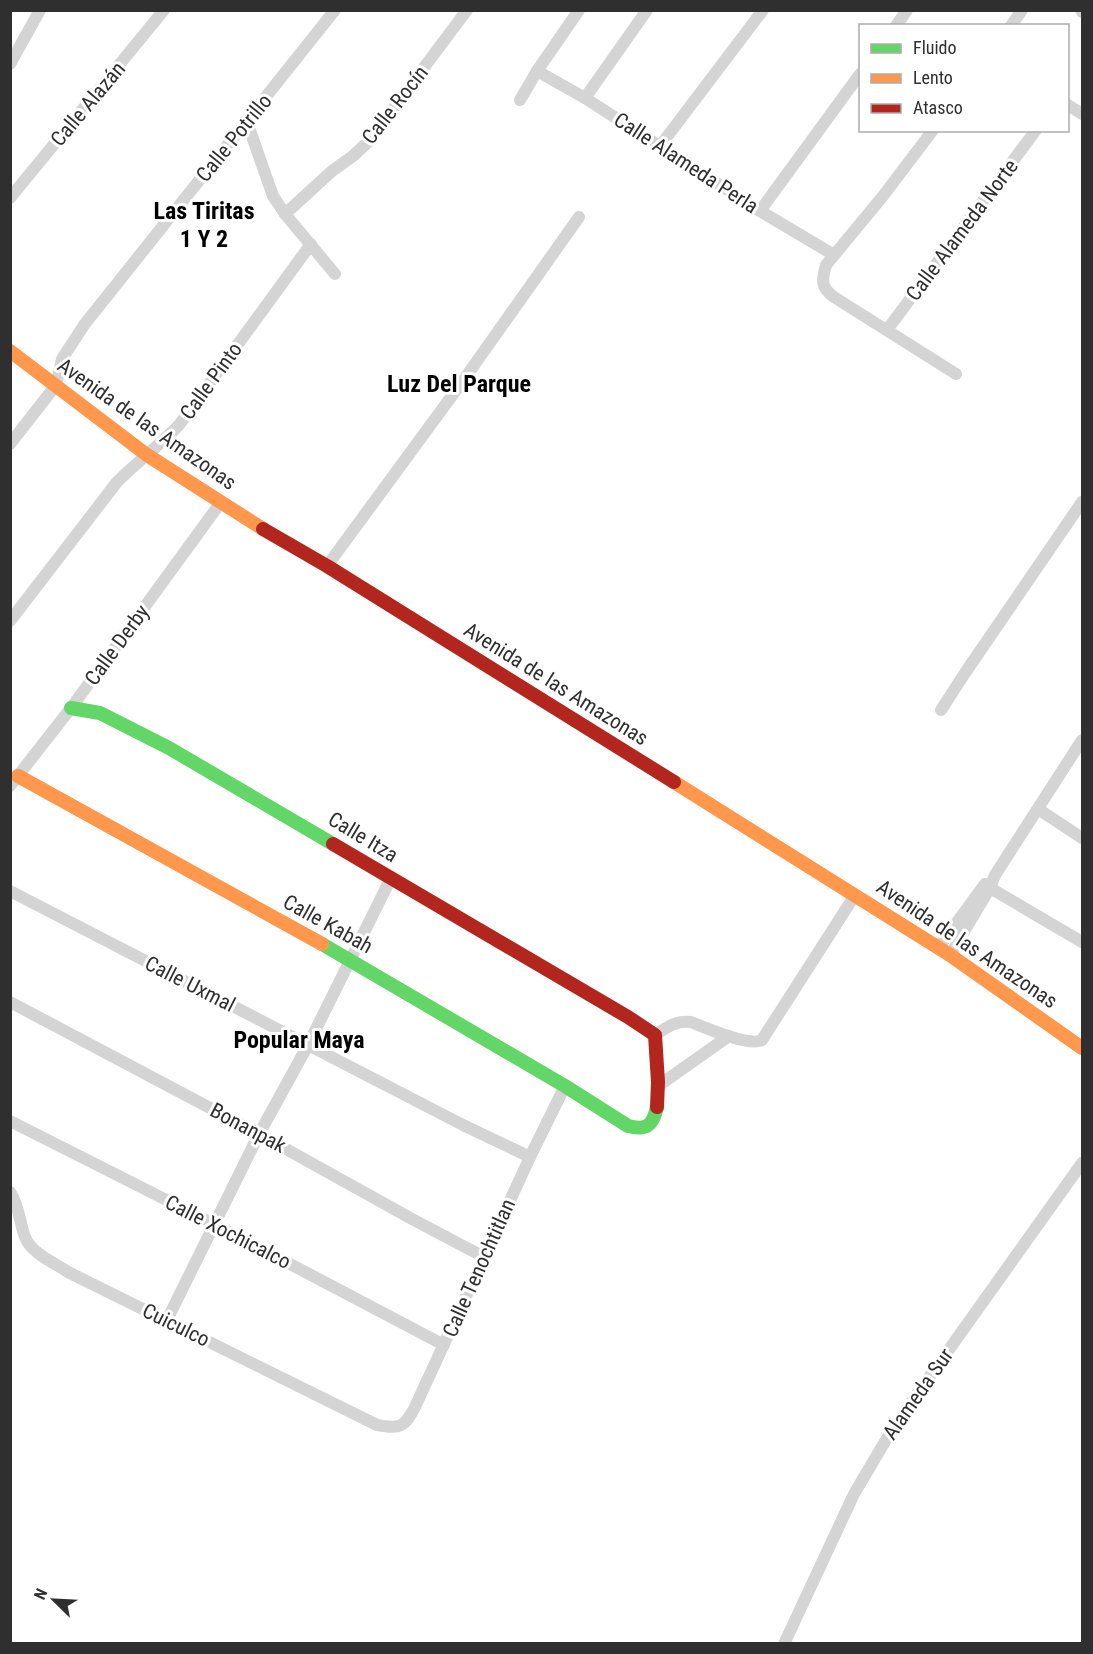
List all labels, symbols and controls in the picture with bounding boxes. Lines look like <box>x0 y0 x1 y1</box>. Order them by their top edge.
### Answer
legend <box>859 24 1069 132</box>
text: Fluido <box>913 37 957 58</box>
street label: Calle Alazán <box>46 57 130 151</box>
street label: Calle Rocín <box>357 61 433 149</box>
text: Lento <box>913 67 953 88</box>
street label: Calle Potrillo <box>191 89 277 187</box>
text: Atasco <box>913 97 963 118</box>
street label: Calle Alameda Perla <box>610 108 762 218</box>
street label: Calle Alameda Norte <box>901 154 1023 305</box>
district label: Las Tiritas 1 Y 2 <box>153 197 255 253</box>
street label: Calle Pinto <box>175 338 247 424</box>
street label: Avenida de las Amazonas <box>53 353 241 495</box>
district label: Luz Del Parque <box>387 370 531 398</box>
street label: Calle Derby <box>80 600 154 690</box>
street label: Avenida de las Amazonas <box>460 618 652 750</box>
street label: Calle Itza <box>324 807 402 867</box>
street label: Avenida de las Amazonas <box>872 875 1062 1013</box>
street label: Calle Kabah <box>279 890 377 958</box>
street label: Calle Uxmal <box>141 951 239 1017</box>
district label: Popular Maya <box>233 1026 365 1054</box>
street label: Bonanpak <box>206 1098 290 1158</box>
street label: Calle Xochicalco <box>161 1190 295 1274</box>
street label: Calle Tenochtitlan <box>438 1195 520 1341</box>
street label: Cuiculco <box>138 1298 214 1352</box>
street label: Alameda Sur <box>878 1344 958 1444</box>
north arrow <box>24 1570 84 1630</box>
text: N <box>30 1586 51 1602</box>

